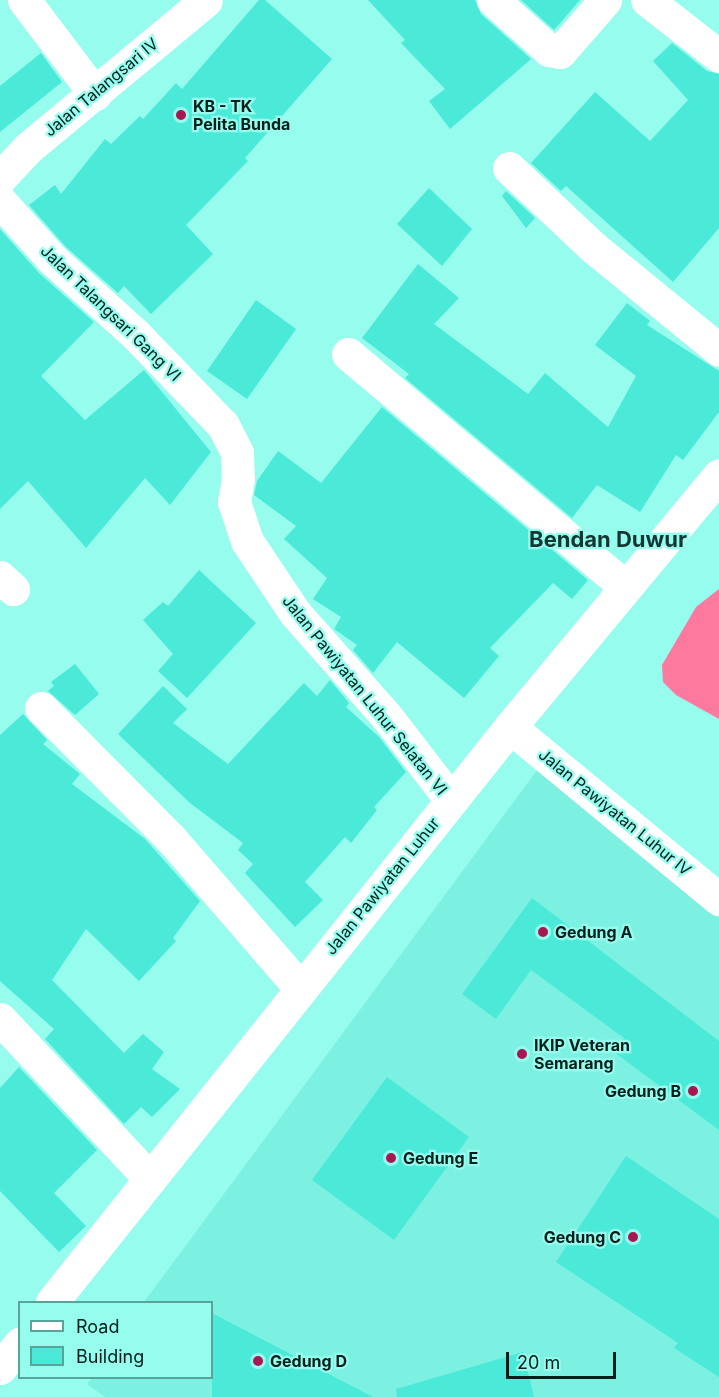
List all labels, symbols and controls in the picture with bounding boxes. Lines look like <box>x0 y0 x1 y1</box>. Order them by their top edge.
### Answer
street label: Jalan Talangsari IV <box>40 34 162 140</box>
place label: KB - TK Pelita Bunda <box>193 96 290 134</box>
marker: KB - TK Pelita Bunda <box>174 108 188 122</box>
street label: Jalan Talangsari Gang VI <box>37 241 185 385</box>
district label: Bendan Duwur <box>529 527 687 553</box>
street label: Jalan Pawiyatan Luhur Selatan VI <box>278 591 452 799</box>
street label: Jalan Pawiyatan Luhur IV <box>535 745 695 879</box>
street label: Jalan Pawiyatan Luhur <box>321 814 443 958</box>
place label: Gedung A <box>555 922 632 942</box>
marker: Gedung A <box>536 925 550 939</box>
place label: IKIP Veteran Semarang <box>534 1035 630 1073</box>
marker: IKIP Veteran Semarang <box>515 1047 529 1061</box>
place label: Gedung B <box>605 1081 681 1101</box>
marker: Gedung B <box>686 1084 700 1098</box>
place label: Gedung E <box>403 1148 478 1168</box>
marker: Gedung E <box>384 1151 398 1165</box>
place label: Gedung C <box>544 1227 621 1247</box>
marker: Gedung C <box>626 1230 640 1244</box>
legend <box>18 1301 213 1379</box>
text: Road <box>76 1316 119 1337</box>
scale bar <box>509 1340 618 1378</box>
text: Building <box>76 1346 144 1367</box>
place label: Gedung D <box>270 1351 347 1371</box>
text: 20 m <box>517 1352 560 1373</box>
marker: Gedung D <box>251 1354 265 1368</box>

